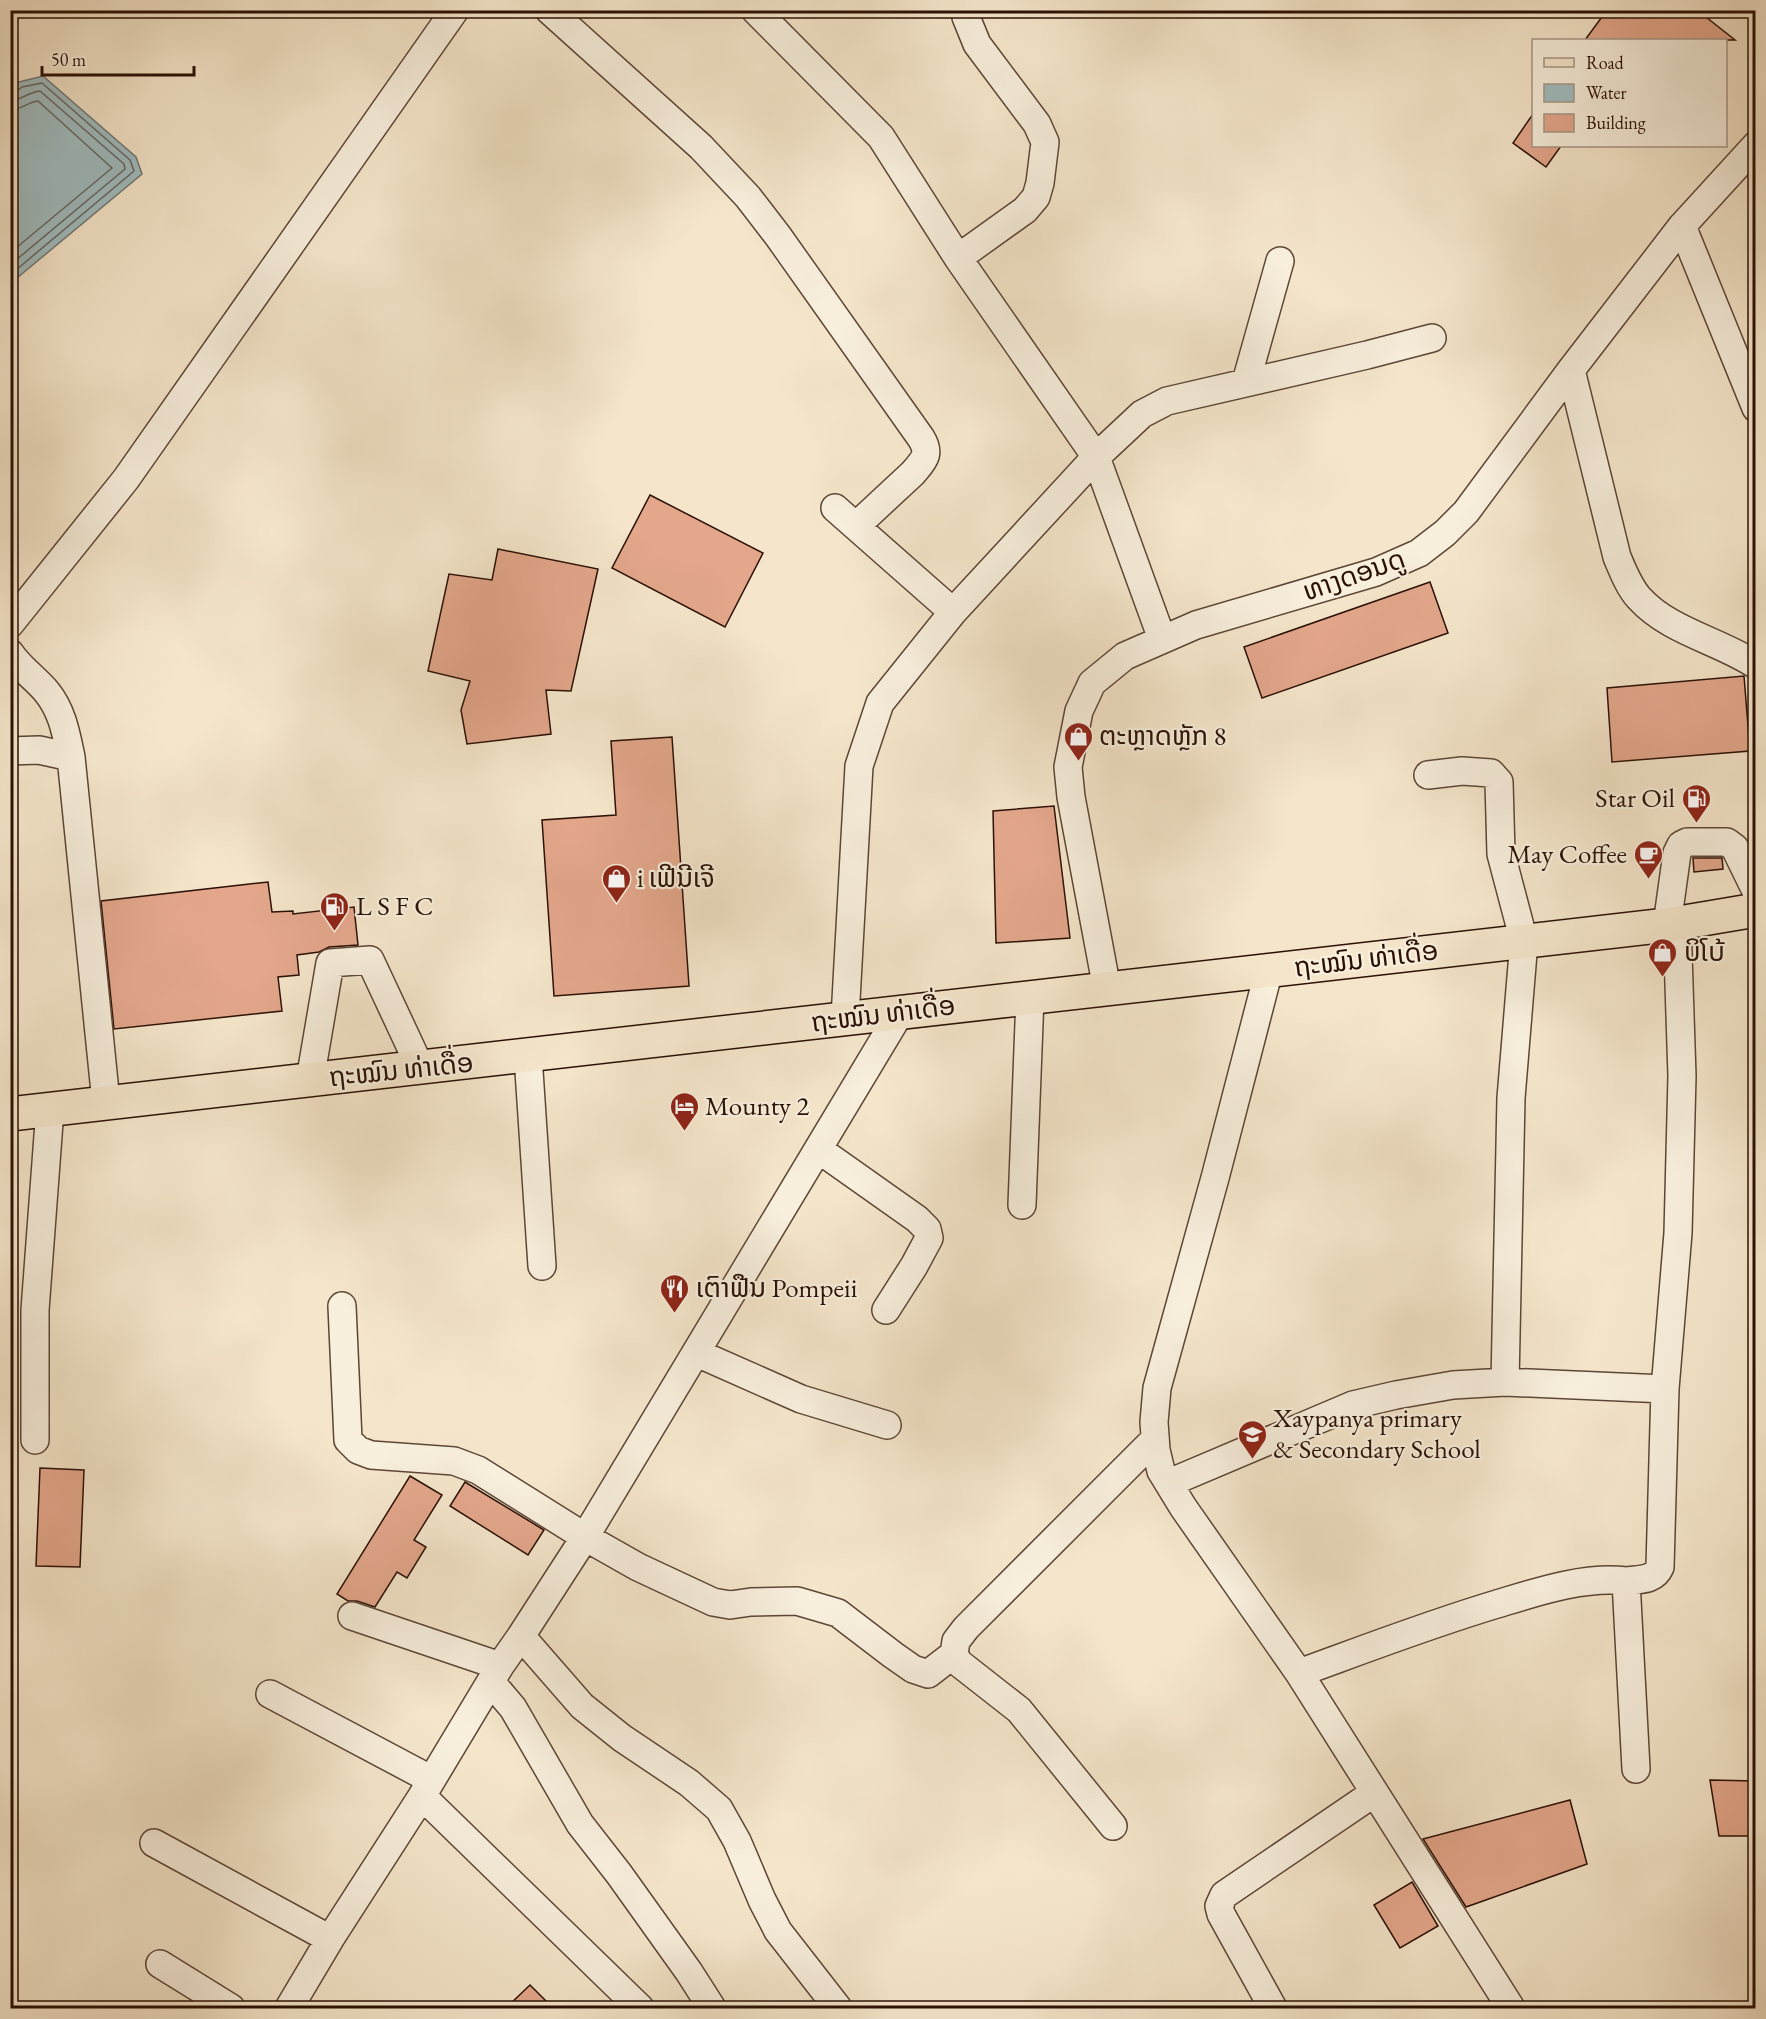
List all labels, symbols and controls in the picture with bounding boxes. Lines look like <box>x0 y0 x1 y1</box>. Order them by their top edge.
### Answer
scale bar <box>42 39 194 77</box>
legend <box>1532 39 1727 147</box>
text: 50 m <box>51 48 86 71</box>
text: Road <box>1586 51 1625 74</box>
text: Water <box>1586 81 1627 104</box>
text: Building <box>1586 111 1646 134</box>
street label: ທາງດອນດູ <box>1298 541 1410 608</box>
place label: ຕະຫຼາດຫຼັກ 8 <box>1099 718 1227 753</box>
shop icon: ຕະຫຼາດຫຼັກ 8 <box>1062 720 1094 762</box>
place label: Star Oil <box>1595 780 1675 815</box>
fuel station icon: Star Oil <box>1680 782 1712 824</box>
place label: May Coffee <box>1507 836 1627 871</box>
cafe icon: May Coffee <box>1632 838 1664 880</box>
place label: i ເຟີນີເຈີ <box>637 860 715 895</box>
shop icon: i ເຟີນີເຈີ <box>600 862 632 904</box>
place label: L S F C <box>356 888 434 923</box>
fuel station icon: L S F C <box>319 890 351 932</box>
street label: ຖະໝົນ ທ່າເດື່ອ <box>1291 929 1440 985</box>
place label: ບິໂບ້ <box>1684 934 1725 969</box>
shop icon: ບິໂບ້ <box>1647 936 1679 978</box>
street label: ຖະໝົນ ທ່າເດື່ອ <box>808 984 957 1040</box>
street label: ຖະໝົນ ທ່າເດື່ອ <box>327 1042 475 1094</box>
place label: Mounty 2 <box>705 1088 809 1123</box>
hotel icon: Mounty 2 <box>668 1090 700 1132</box>
place label: ເຕົາຟືນ Pompeii <box>696 1270 858 1305</box>
restaurant icon: ເຕົາຟືນ Pompeii <box>659 1272 691 1314</box>
place label: Xaypanya primary & Secondary School <box>1272 1400 1481 1466</box>
school or university icon: Xaypanya primary & Secondary School <box>1236 1418 1268 1460</box>

